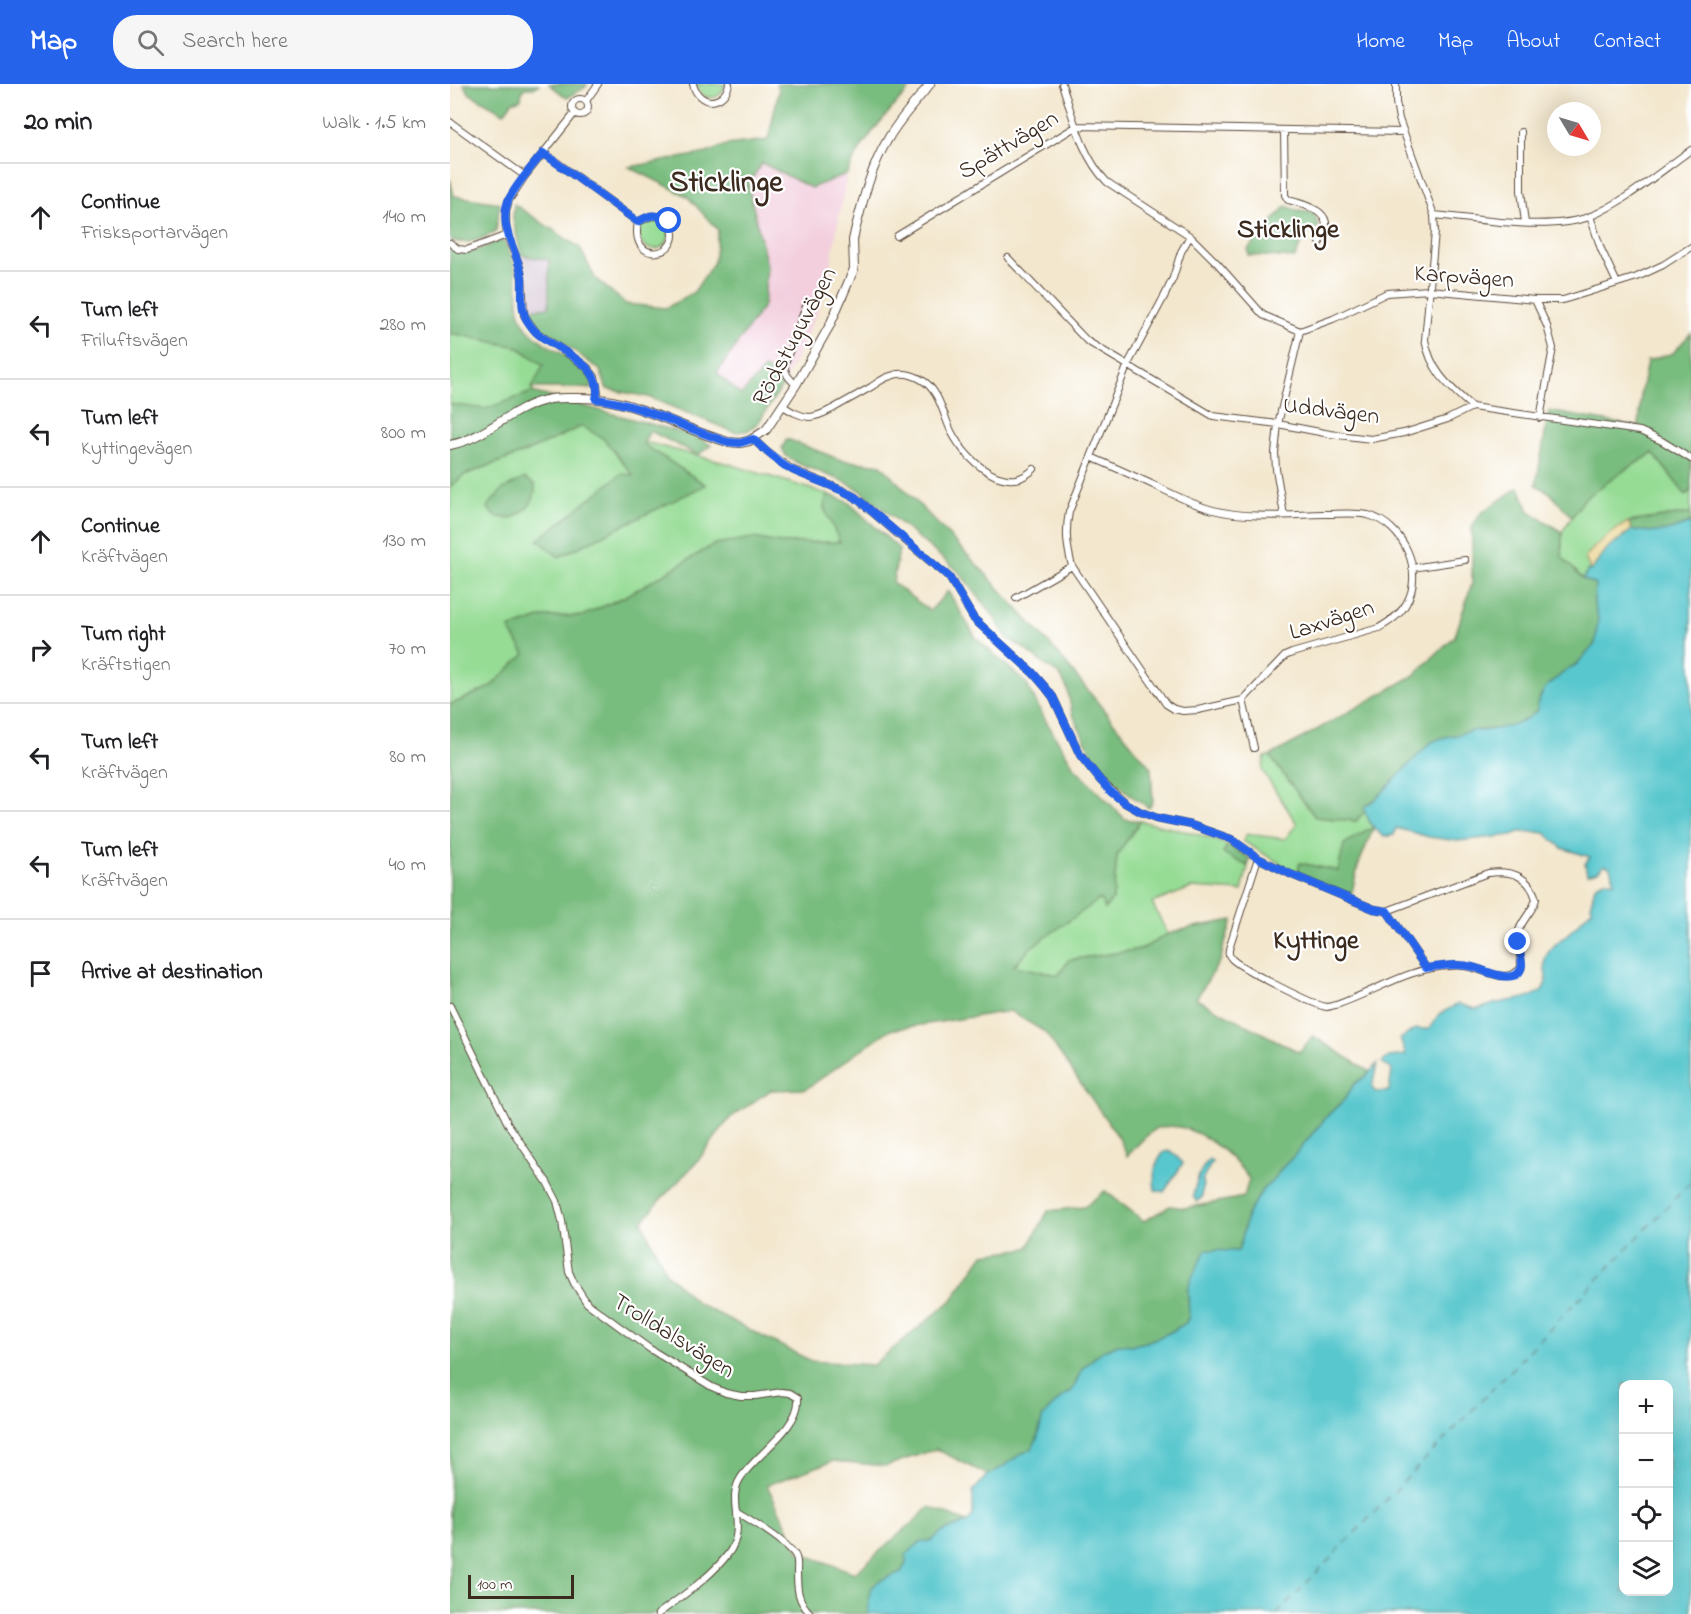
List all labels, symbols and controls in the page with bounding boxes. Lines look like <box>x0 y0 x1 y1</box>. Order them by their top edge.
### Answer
search box <box>113 15 533 69</box>
text: Map <box>30 22 77 63</box>
icon: search <box>134 26 167 59</box>
text: Search here <box>182 26 288 58</box>
text: Home <box>1356 27 1405 57</box>
text: Map <box>1438 27 1473 57</box>
text: About <box>1506 27 1560 57</box>
text: Contact <box>1593 27 1661 57</box>
street label: Spättvägen <box>952 102 1066 190</box>
north arrow <box>1547 102 1601 156</box>
text: 20 min <box>24 104 92 142</box>
text: Walk · 1.5 km <box>322 109 426 138</box>
district label: Sticklinge <box>669 162 784 207</box>
text: Continue <box>81 187 160 219</box>
icon: ahead <box>24 201 57 234</box>
text: 140 m <box>382 203 426 232</box>
route start <box>655 207 681 233</box>
district label: Sticklinge <box>1237 211 1340 251</box>
text: Frisksportarvägen <box>81 219 228 248</box>
street label: Karpvägen <box>1413 257 1515 299</box>
street label: Rödstuguvägen <box>745 261 847 413</box>
text: Turn left <box>81 295 158 327</box>
icon: left <box>24 309 57 342</box>
text: 280 m <box>379 311 426 340</box>
text: Friluftsvägen <box>81 327 188 356</box>
street label: Uddvägen <box>1281 389 1381 435</box>
text: Turn left <box>81 403 158 435</box>
icon: left <box>24 417 57 450</box>
text: 800 m <box>381 419 426 448</box>
text: Kyttingevägen <box>81 435 192 464</box>
text: Continue <box>81 511 160 543</box>
icon: ahead <box>24 525 57 558</box>
text: 130 m <box>382 527 426 556</box>
text: Kräftvägen <box>81 543 168 572</box>
street label: Laxvägen <box>1285 591 1379 651</box>
text: Turn right <box>81 619 166 651</box>
icon: right <box>24 633 57 666</box>
text: 70 m <box>389 635 426 664</box>
text: Kräftstigen <box>81 651 171 680</box>
text: Turn left <box>81 727 158 759</box>
icon: left <box>24 741 57 774</box>
text: 80 m <box>389 743 426 772</box>
text: Kräftvägen <box>81 759 168 788</box>
text: Turn left <box>81 835 158 867</box>
icon: left <box>24 849 57 882</box>
text: 40 m <box>389 851 426 880</box>
text: Kräftvägen <box>81 867 168 896</box>
district label: Kyttinge <box>1273 923 1360 962</box>
route end <box>1504 928 1530 954</box>
icon: arrive <box>24 957 57 990</box>
text: Arrive at destination <box>81 957 263 989</box>
street label: Trolldalsvägen <box>605 1285 741 1389</box>
map controls <box>1619 1380 1673 1596</box>
button: + <box>1619 1380 1673 1434</box>
button: − <box>1619 1434 1673 1488</box>
button: locate <box>1619 1488 1673 1542</box>
button: layers <box>1619 1542 1673 1596</box>
scale bar <box>468 1572 574 1600</box>
text: 100 m <box>477 1573 512 1597</box>

